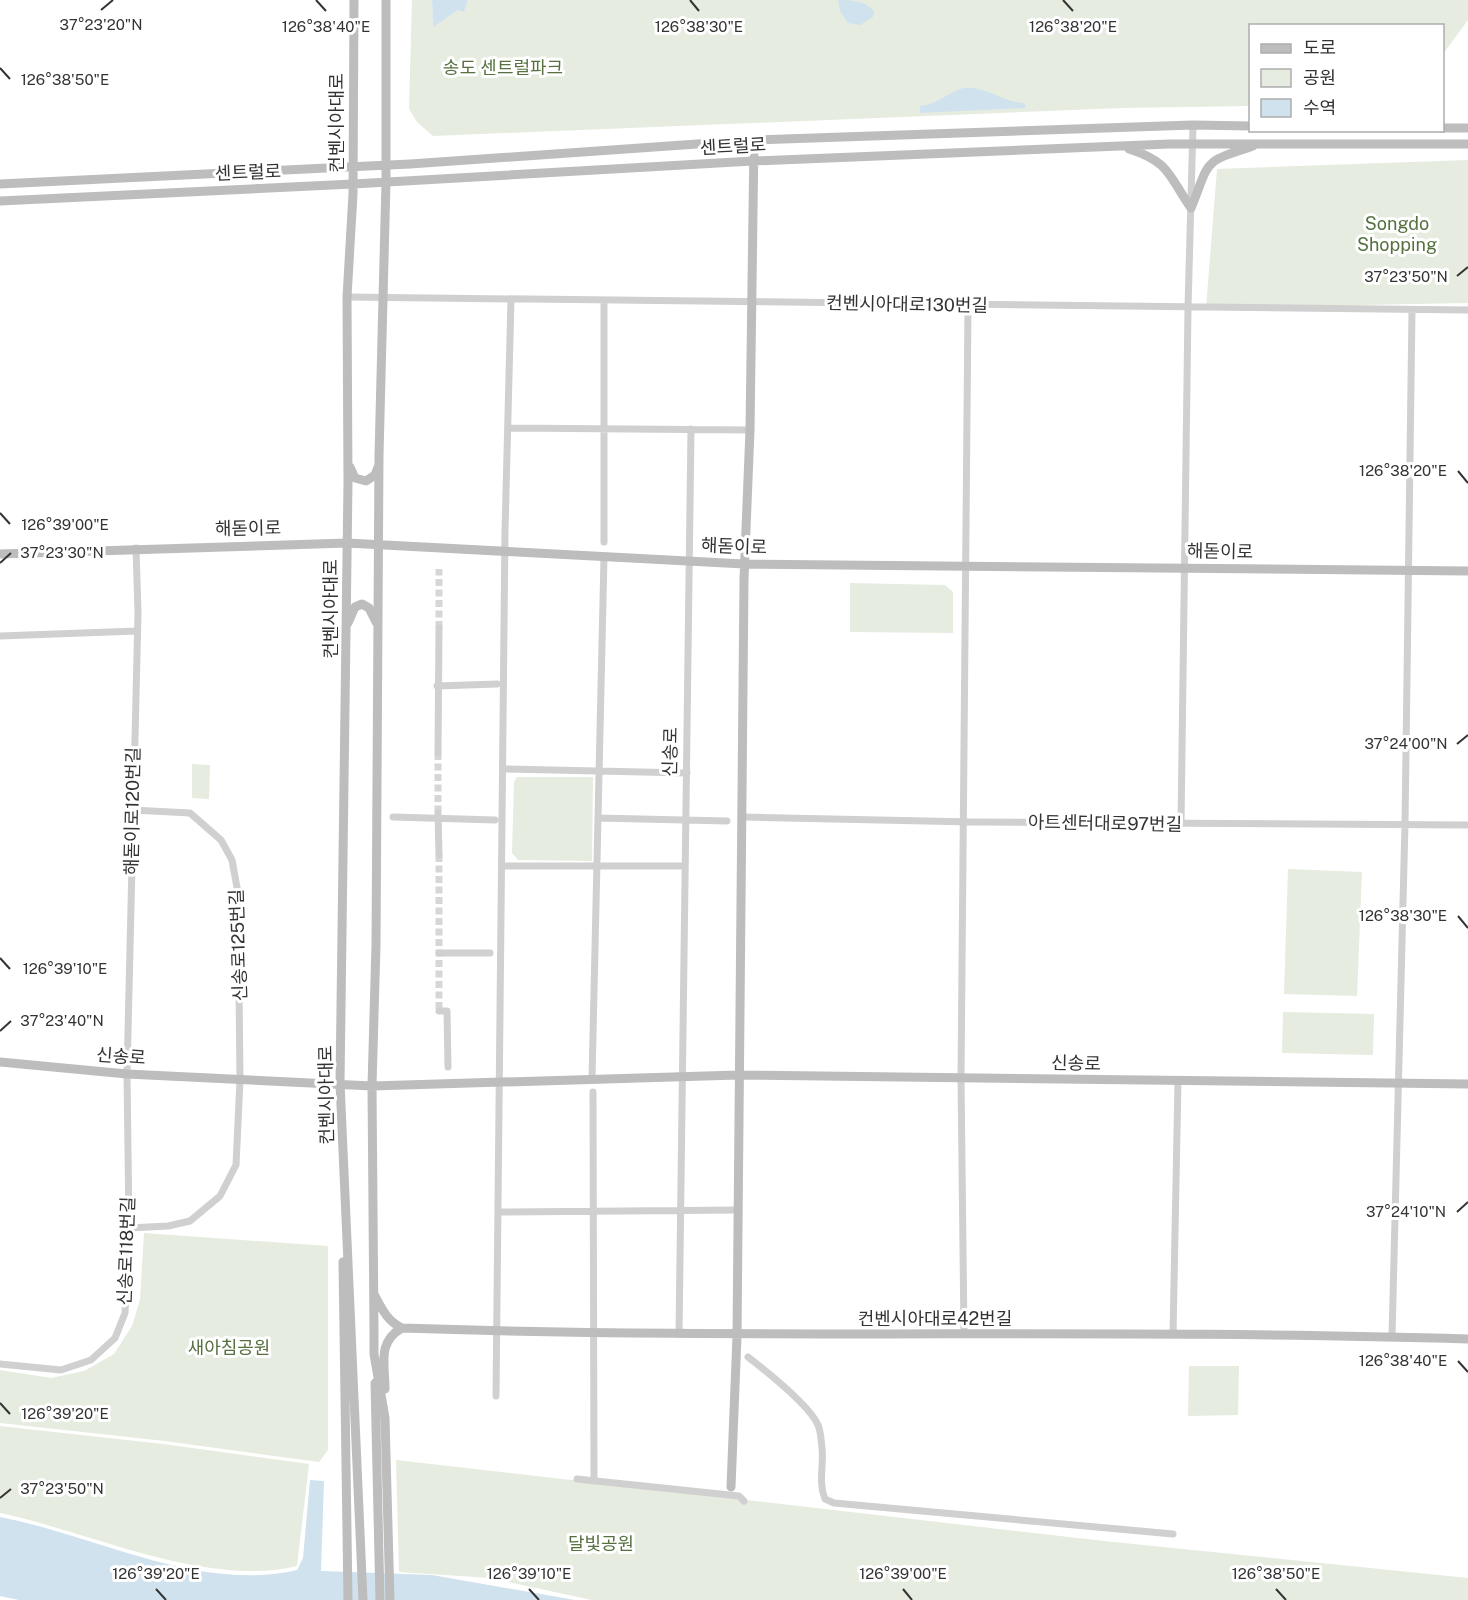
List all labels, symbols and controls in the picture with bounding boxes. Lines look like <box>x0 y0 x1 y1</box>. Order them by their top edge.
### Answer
text: 37°23'20"N <box>59 16 143 33</box>
text: 126°38'40"E <box>282 18 370 35</box>
text: 126°38'30"E <box>655 18 743 35</box>
text: 126°38'20"E <box>1029 18 1117 35</box>
legend <box>1249 24 1444 132</box>
text: 도로 <box>1303 37 1336 58</box>
park label: 송도 센트럴파크 <box>443 57 563 78</box>
text: 공원 <box>1303 67 1336 88</box>
text: 126°38'50"E <box>21 71 109 88</box>
street label: 컨벤시아대로 <box>326 73 347 173</box>
text: 수역 <box>1303 97 1336 118</box>
street label: 센트럴로 <box>699 134 767 158</box>
street label: 센트럴로 <box>215 160 281 184</box>
park label: Songdo Shopping <box>1357 213 1437 255</box>
text: 37°23'50"N <box>1364 268 1448 285</box>
street label: 컨벤시아대로130번길 <box>826 292 988 316</box>
text: 126°38'20"E <box>1359 462 1447 479</box>
text: 126°39'00"E <box>21 516 109 533</box>
street label: 해돋이로 <box>215 517 281 539</box>
street label: 해돋이로 <box>701 534 767 558</box>
street label: 해돋이로 <box>1187 540 1253 562</box>
text: 37°23'30"N <box>20 544 104 561</box>
street label: 컨벤시아대로 <box>320 559 341 659</box>
street label: 신송로 <box>659 727 681 777</box>
text: 37°24'00"N <box>1364 735 1448 752</box>
street label: 해돋이로120번길 <box>120 747 144 875</box>
street label: 아트센터대로97번길 <box>1028 811 1182 835</box>
street label: 신송로125번길 <box>226 888 250 1002</box>
text: 126°38'30"E <box>1359 907 1447 924</box>
text: 126°39'10"E <box>23 960 107 977</box>
text: 37°23'40"N <box>20 1012 104 1029</box>
street label: 신송로 <box>95 1044 147 1068</box>
street label: 컨벤시아대로 <box>315 1045 337 1145</box>
street label: 신송로 <box>1051 1052 1101 1074</box>
street label: 신송로118번길 <box>114 1196 138 1306</box>
text: 37°24'10"N <box>1366 1203 1446 1220</box>
street label: 컨벤시아대로42번길 <box>858 1308 1012 1329</box>
park label: 새아침공원 <box>188 1337 270 1358</box>
text: 126°38'40"E <box>1359 1352 1447 1369</box>
text: 126°39'20"E <box>21 1405 109 1422</box>
text: 37°23'50"N <box>20 1480 104 1497</box>
park label: 달빛공원 <box>568 1533 634 1554</box>
text: 126°39'20"E <box>112 1565 200 1582</box>
text: 126°39'10"E <box>487 1565 571 1582</box>
text: 126°39'00"E <box>859 1565 947 1582</box>
text: 126°38'50"E <box>1232 1565 1320 1582</box>

